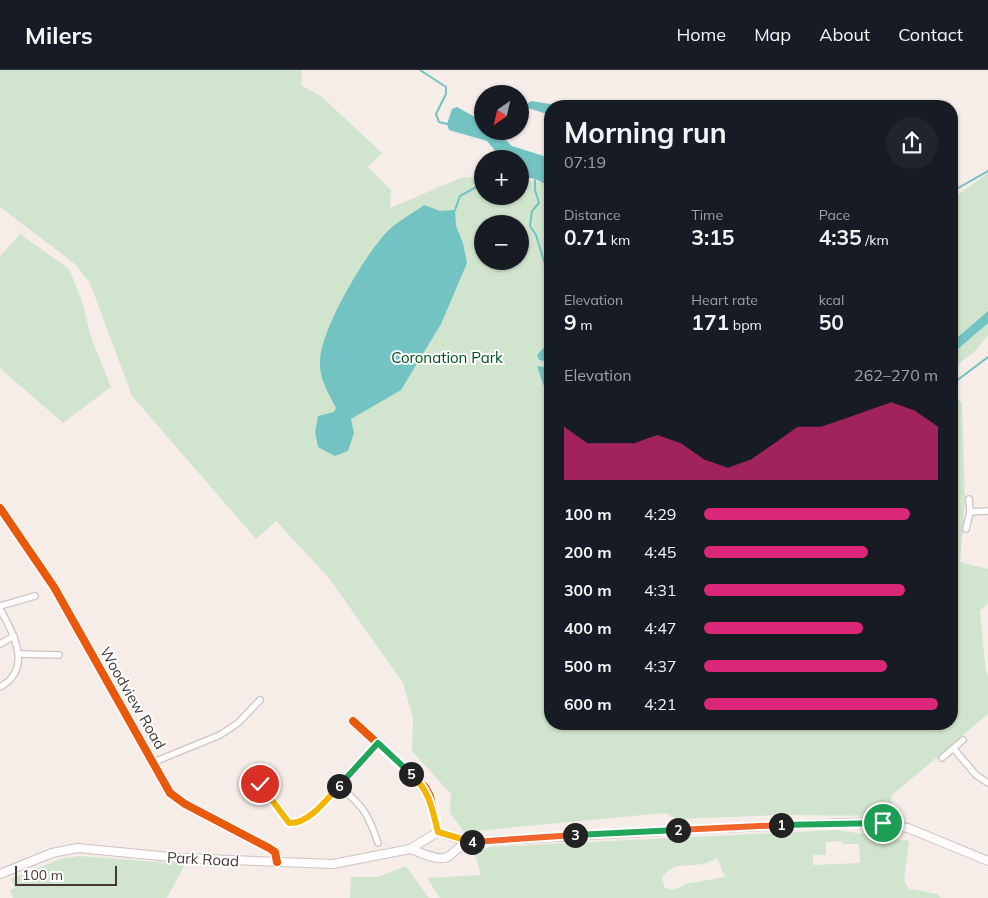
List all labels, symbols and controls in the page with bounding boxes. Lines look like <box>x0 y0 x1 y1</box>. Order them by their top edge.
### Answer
text: Milers <box>25 20 93 50</box>
text: Home <box>676 23 726 46</box>
text: Map <box>754 23 791 46</box>
text: About <box>819 23 870 46</box>
text: Contact <box>898 23 963 46</box>
north arrow <box>474 85 529 140</box>
map controls <box>474 85 529 270</box>
text: Morning run <box>564 115 727 150</box>
button: share <box>886 117 938 169</box>
button: + <box>474 150 529 205</box>
text: 07:19 <box>564 152 606 172</box>
text: Distance <box>564 206 621 224</box>
text: Time <box>691 206 723 224</box>
text: Pace <box>819 206 850 224</box>
button: − <box>474 215 529 270</box>
text: 0.71 <box>564 224 607 250</box>
text: 3:15 <box>691 224 734 250</box>
text: 4:35 <box>819 224 862 250</box>
text: km <box>607 231 630 249</box>
text: /km <box>862 231 889 249</box>
text: Elevation <box>564 291 623 309</box>
text: Heart rate <box>691 291 758 309</box>
text: kcal <box>819 291 844 309</box>
text: 9 <box>564 309 577 335</box>
text: 171 <box>691 309 729 335</box>
text: 50 <box>819 309 844 335</box>
text: m <box>577 316 593 334</box>
text: bpm <box>729 316 762 334</box>
park label: Coronation Park <box>391 348 503 367</box>
text: Elevation <box>564 365 632 385</box>
text: 262–270 m <box>854 365 938 385</box>
text: 100 m <box>564 504 612 524</box>
text: 4:29 <box>644 504 676 524</box>
text: 200 m <box>564 542 612 562</box>
text: 4:45 <box>644 542 676 562</box>
text: 300 m <box>564 580 612 600</box>
text: 4:31 <box>644 580 676 600</box>
text: 400 m <box>564 618 612 638</box>
text: 4:47 <box>644 618 676 638</box>
street label: Woodview Road <box>96 643 170 753</box>
text: 500 m <box>564 656 612 676</box>
text: 4:37 <box>644 656 676 676</box>
text: 600 m <box>564 694 612 714</box>
text: 4:21 <box>644 694 676 714</box>
pin: 5 <box>398 762 424 786</box>
pin <box>239 763 281 805</box>
text: 5 <box>407 765 416 783</box>
icon: check <box>246 770 274 798</box>
pin: 6 <box>326 774 352 798</box>
text: 6 <box>335 777 344 795</box>
pin <box>862 802 904 844</box>
icon: arrive <box>869 809 897 837</box>
pin: 1 <box>768 812 794 838</box>
text: 1 <box>777 816 786 834</box>
pin: 2 <box>666 818 690 842</box>
text: 2 <box>674 821 683 839</box>
pin: 3 <box>562 822 588 848</box>
text: 3 <box>571 826 580 844</box>
pin: 4 <box>460 830 484 854</box>
text: 4 <box>468 833 477 851</box>
street label: Park Road <box>166 848 240 870</box>
scale bar <box>15 863 118 886</box>
text: 100 m <box>22 866 63 884</box>

